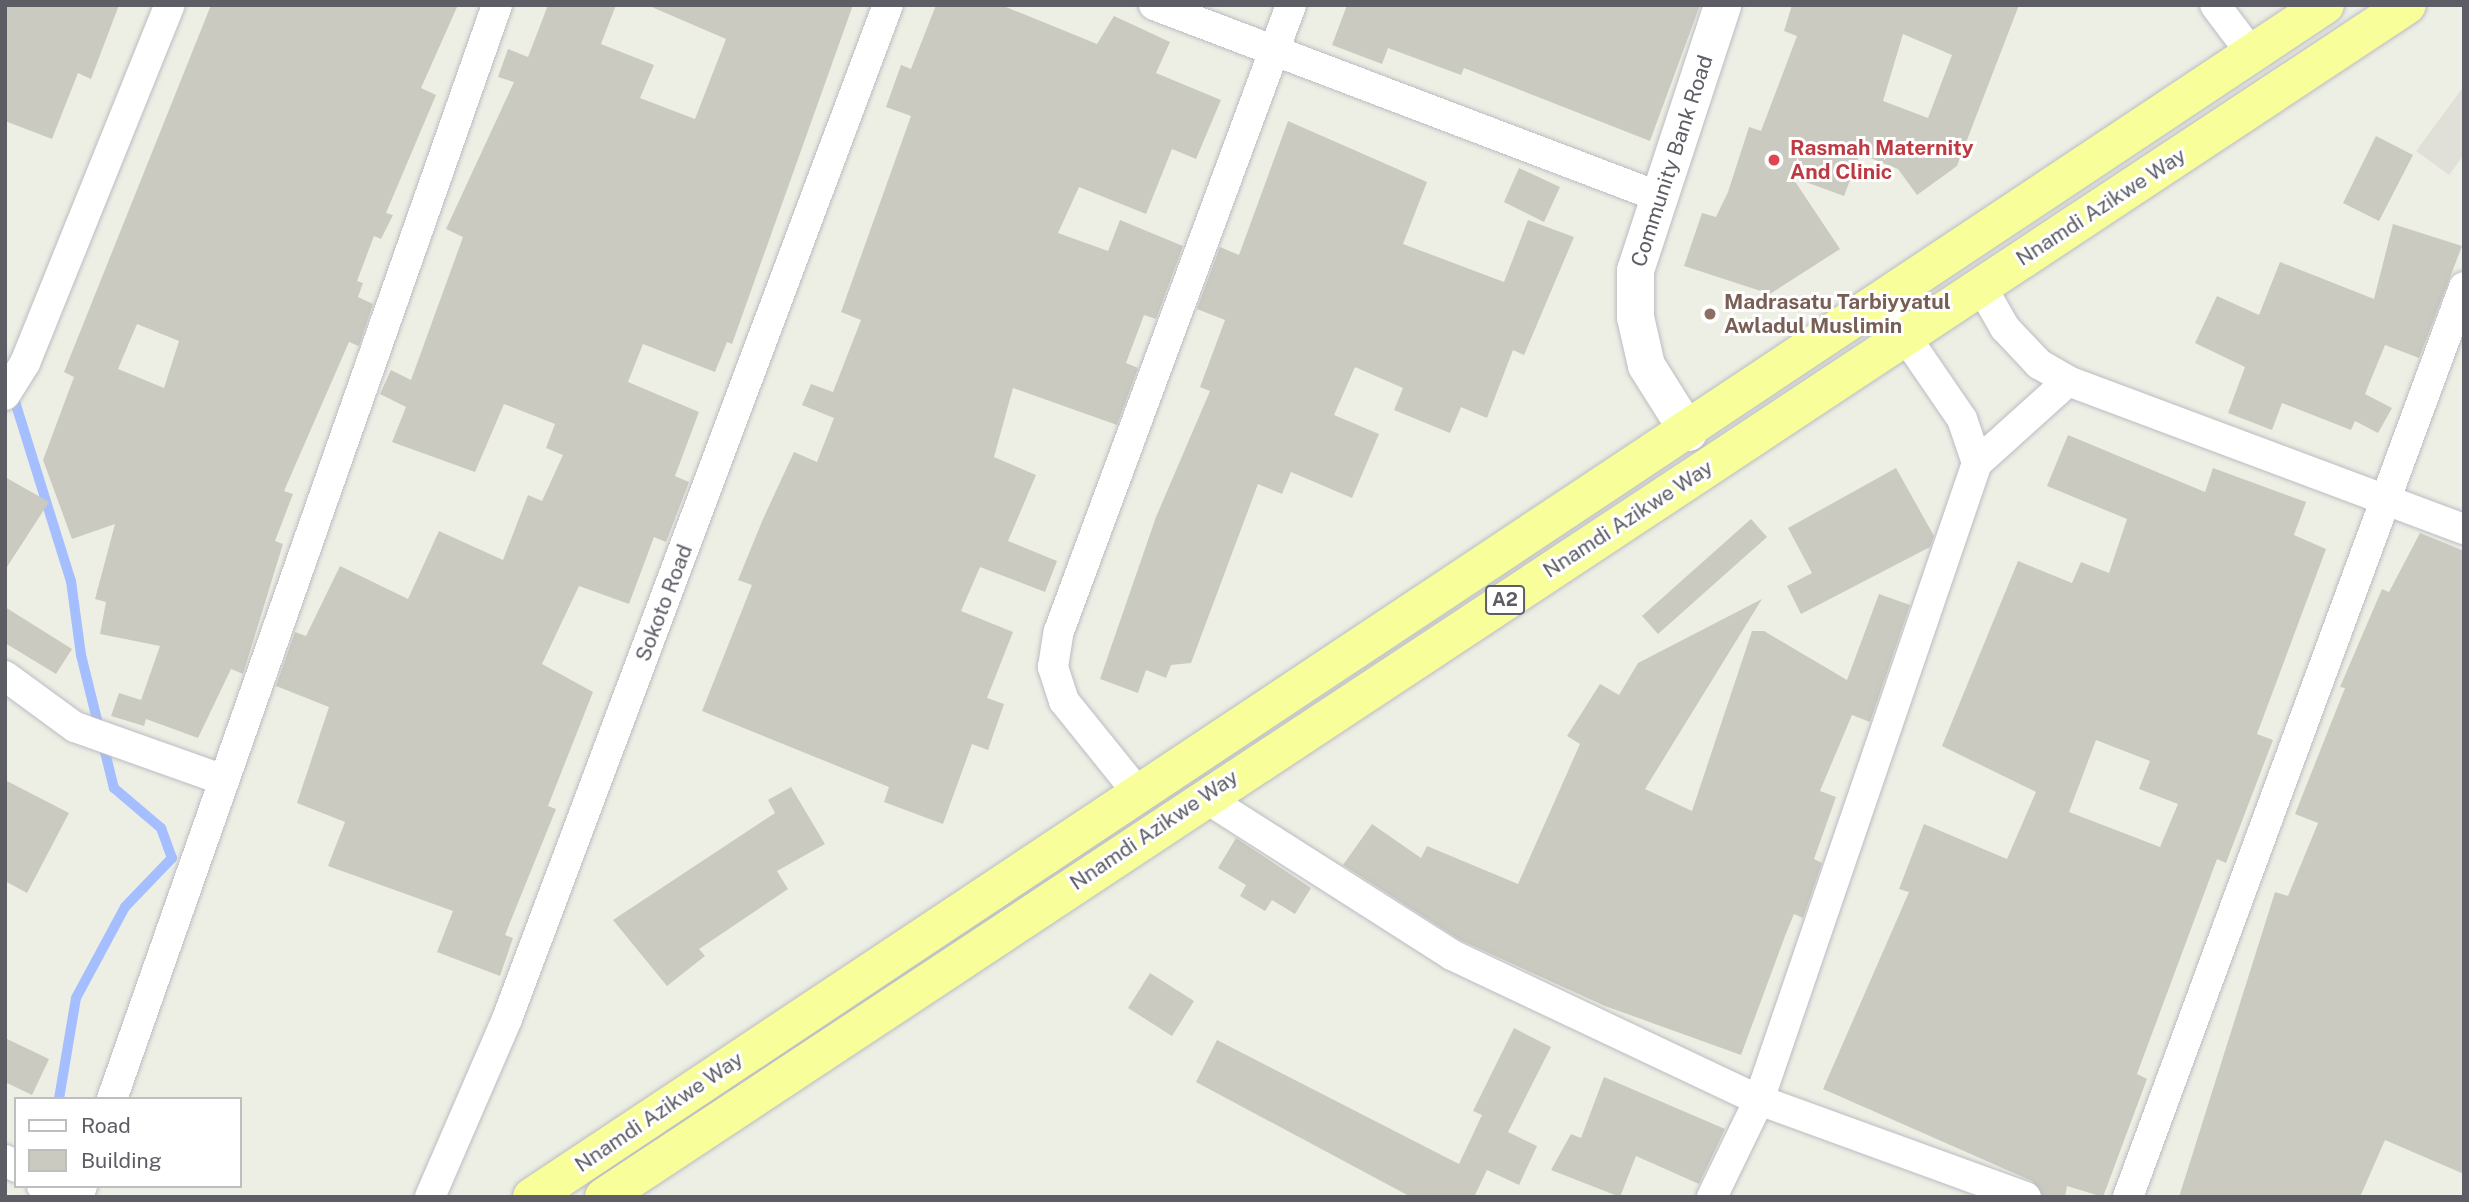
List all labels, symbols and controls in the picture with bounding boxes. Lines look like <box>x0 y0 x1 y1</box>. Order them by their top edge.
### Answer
street label: Community Bank Road <box>1626 52 1718 270</box>
place label: Rasmah Maternity And Clinic <box>1790 135 1974 185</box>
street label: Nnamdi Azikwe Way <box>2011 143 2191 271</box>
marker: Rasmah Maternity And Clinic <box>1764 150 1784 170</box>
place label: Madrasatu Tarbiyyatul Awladul Muslimin <box>1724 289 1951 339</box>
marker: Madrasatu Tarbiyyatul Awladul Muslimin <box>1702 306 1718 322</box>
street label: Nnamdi Azikwe Way <box>1538 455 1718 583</box>
street label: Sokoto Road <box>630 541 698 665</box>
road number: A2 <box>1484 584 1526 615</box>
street label: Nnamdi Azikwe Way <box>1065 764 1243 896</box>
street label: Nnamdi Azikwe Way <box>570 1046 748 1178</box>
legend <box>14 1097 242 1188</box>
text: Road <box>81 1113 131 1138</box>
text: Building <box>81 1148 162 1173</box>

